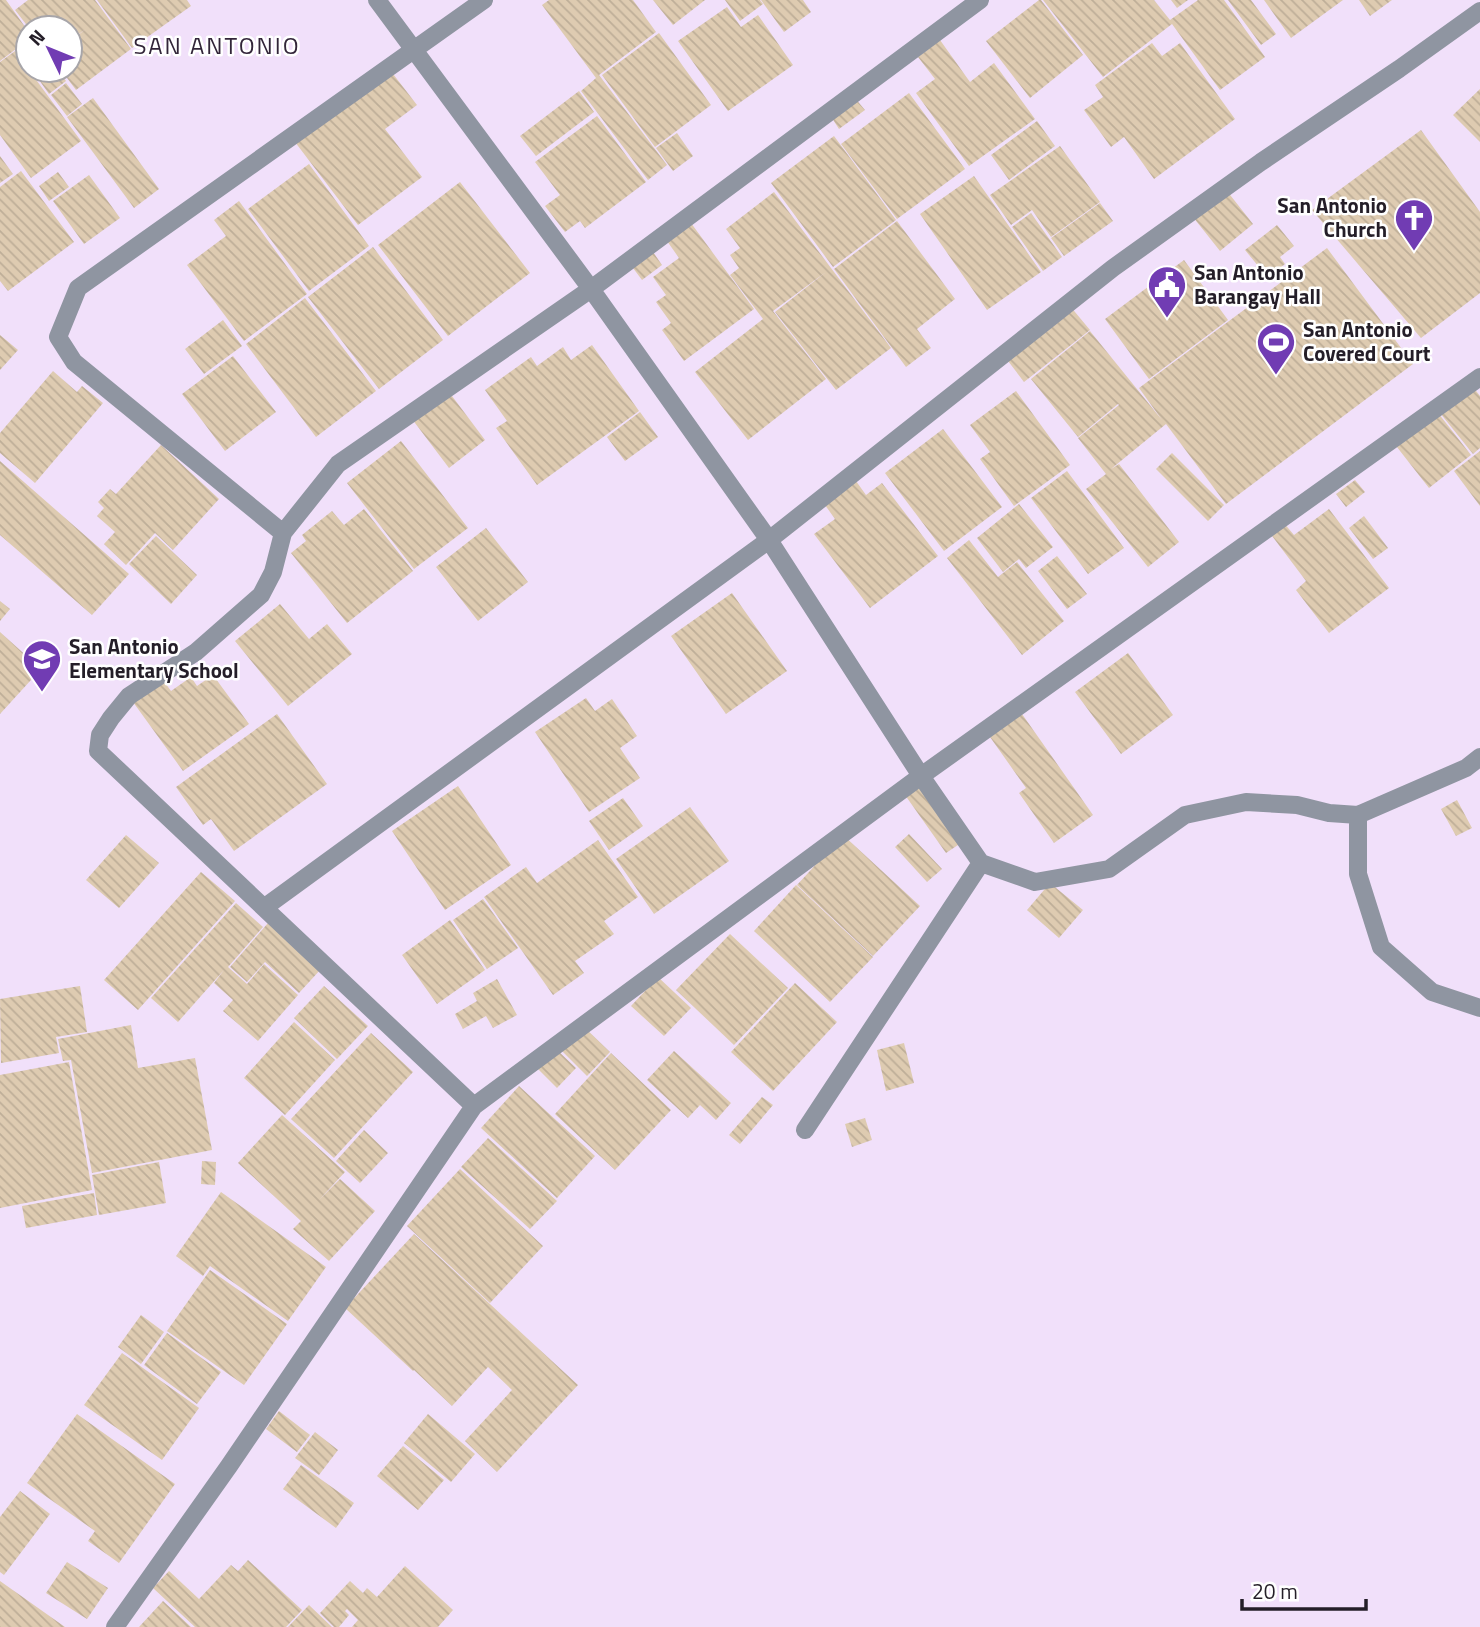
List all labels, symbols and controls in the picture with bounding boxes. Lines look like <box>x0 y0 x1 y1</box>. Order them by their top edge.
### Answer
north arrow <box>14 14 84 84</box>
text: N <box>21 22 51 52</box>
district label: SAN ANTONIO <box>133 27 301 63</box>
place label: San Antonio Church <box>1277 189 1387 245</box>
church icon: San Antonio Church <box>1393 197 1435 252</box>
place label: San Antonio Barangay Hall <box>1194 256 1321 312</box>
public building icon: San Antonio Barangay Hall <box>1146 264 1188 319</box>
place label: San Antonio Covered Court <box>1303 313 1431 369</box>
sports icon: San Antonio Covered Court <box>1255 321 1297 376</box>
place label: San Antonio Elementary School <box>69 630 239 686</box>
school or university icon: San Antonio Elementary School <box>21 638 63 693</box>
scale bar <box>1242 1568 1366 1612</box>
text: 20 m <box>1252 1575 1298 1607</box>

